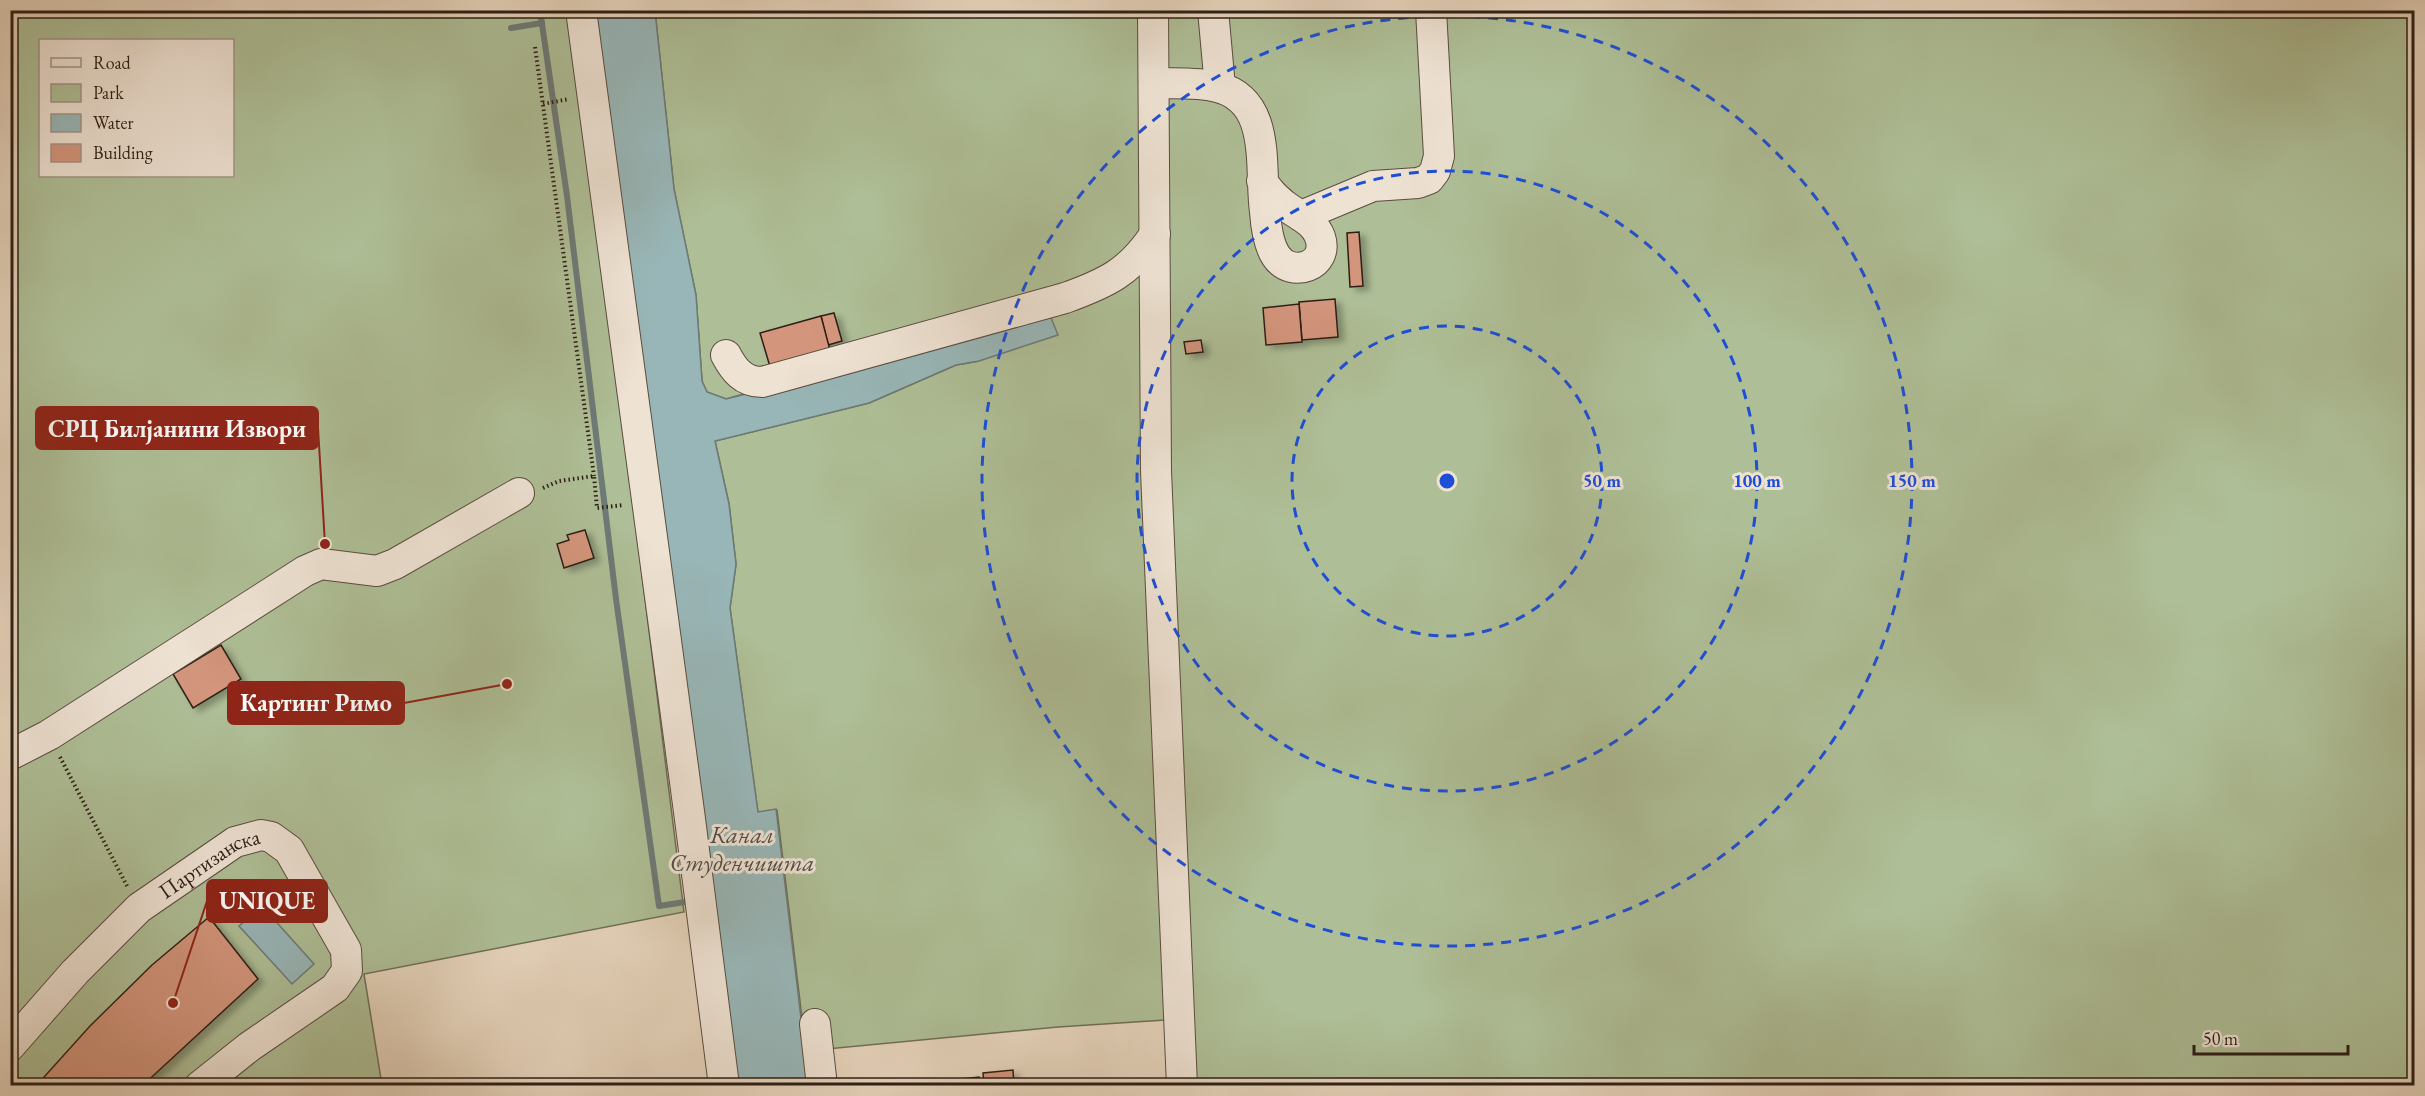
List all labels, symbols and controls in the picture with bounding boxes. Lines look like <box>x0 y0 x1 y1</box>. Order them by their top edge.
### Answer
legend <box>39 39 234 177</box>
text: Road <box>93 51 132 74</box>
text: Park <box>93 81 124 104</box>
text: Water <box>93 111 134 134</box>
text: Building <box>93 141 153 164</box>
callout: СРЦ Билјанини Извори <box>36 407 318 449</box>
text: СРЦ Билјанини Извори <box>48 413 306 445</box>
text: 50 m <box>1583 469 1621 492</box>
text: 100 m <box>1733 469 1781 492</box>
text: 150 m <box>1888 469 1936 492</box>
centre of rings <box>1437 471 1457 491</box>
callout: Картинг Римо <box>228 682 404 724</box>
text: Картинг Римо <box>240 687 392 718</box>
water label: Канал Студенчишта <box>670 819 814 878</box>
street label: Партизанска <box>152 821 263 905</box>
callout: UNIQUE <box>207 880 327 922</box>
text: UNIQUE <box>219 885 315 916</box>
scale bar <box>2194 1018 2348 1056</box>
text: 50 m <box>2203 1027 2238 1050</box>

